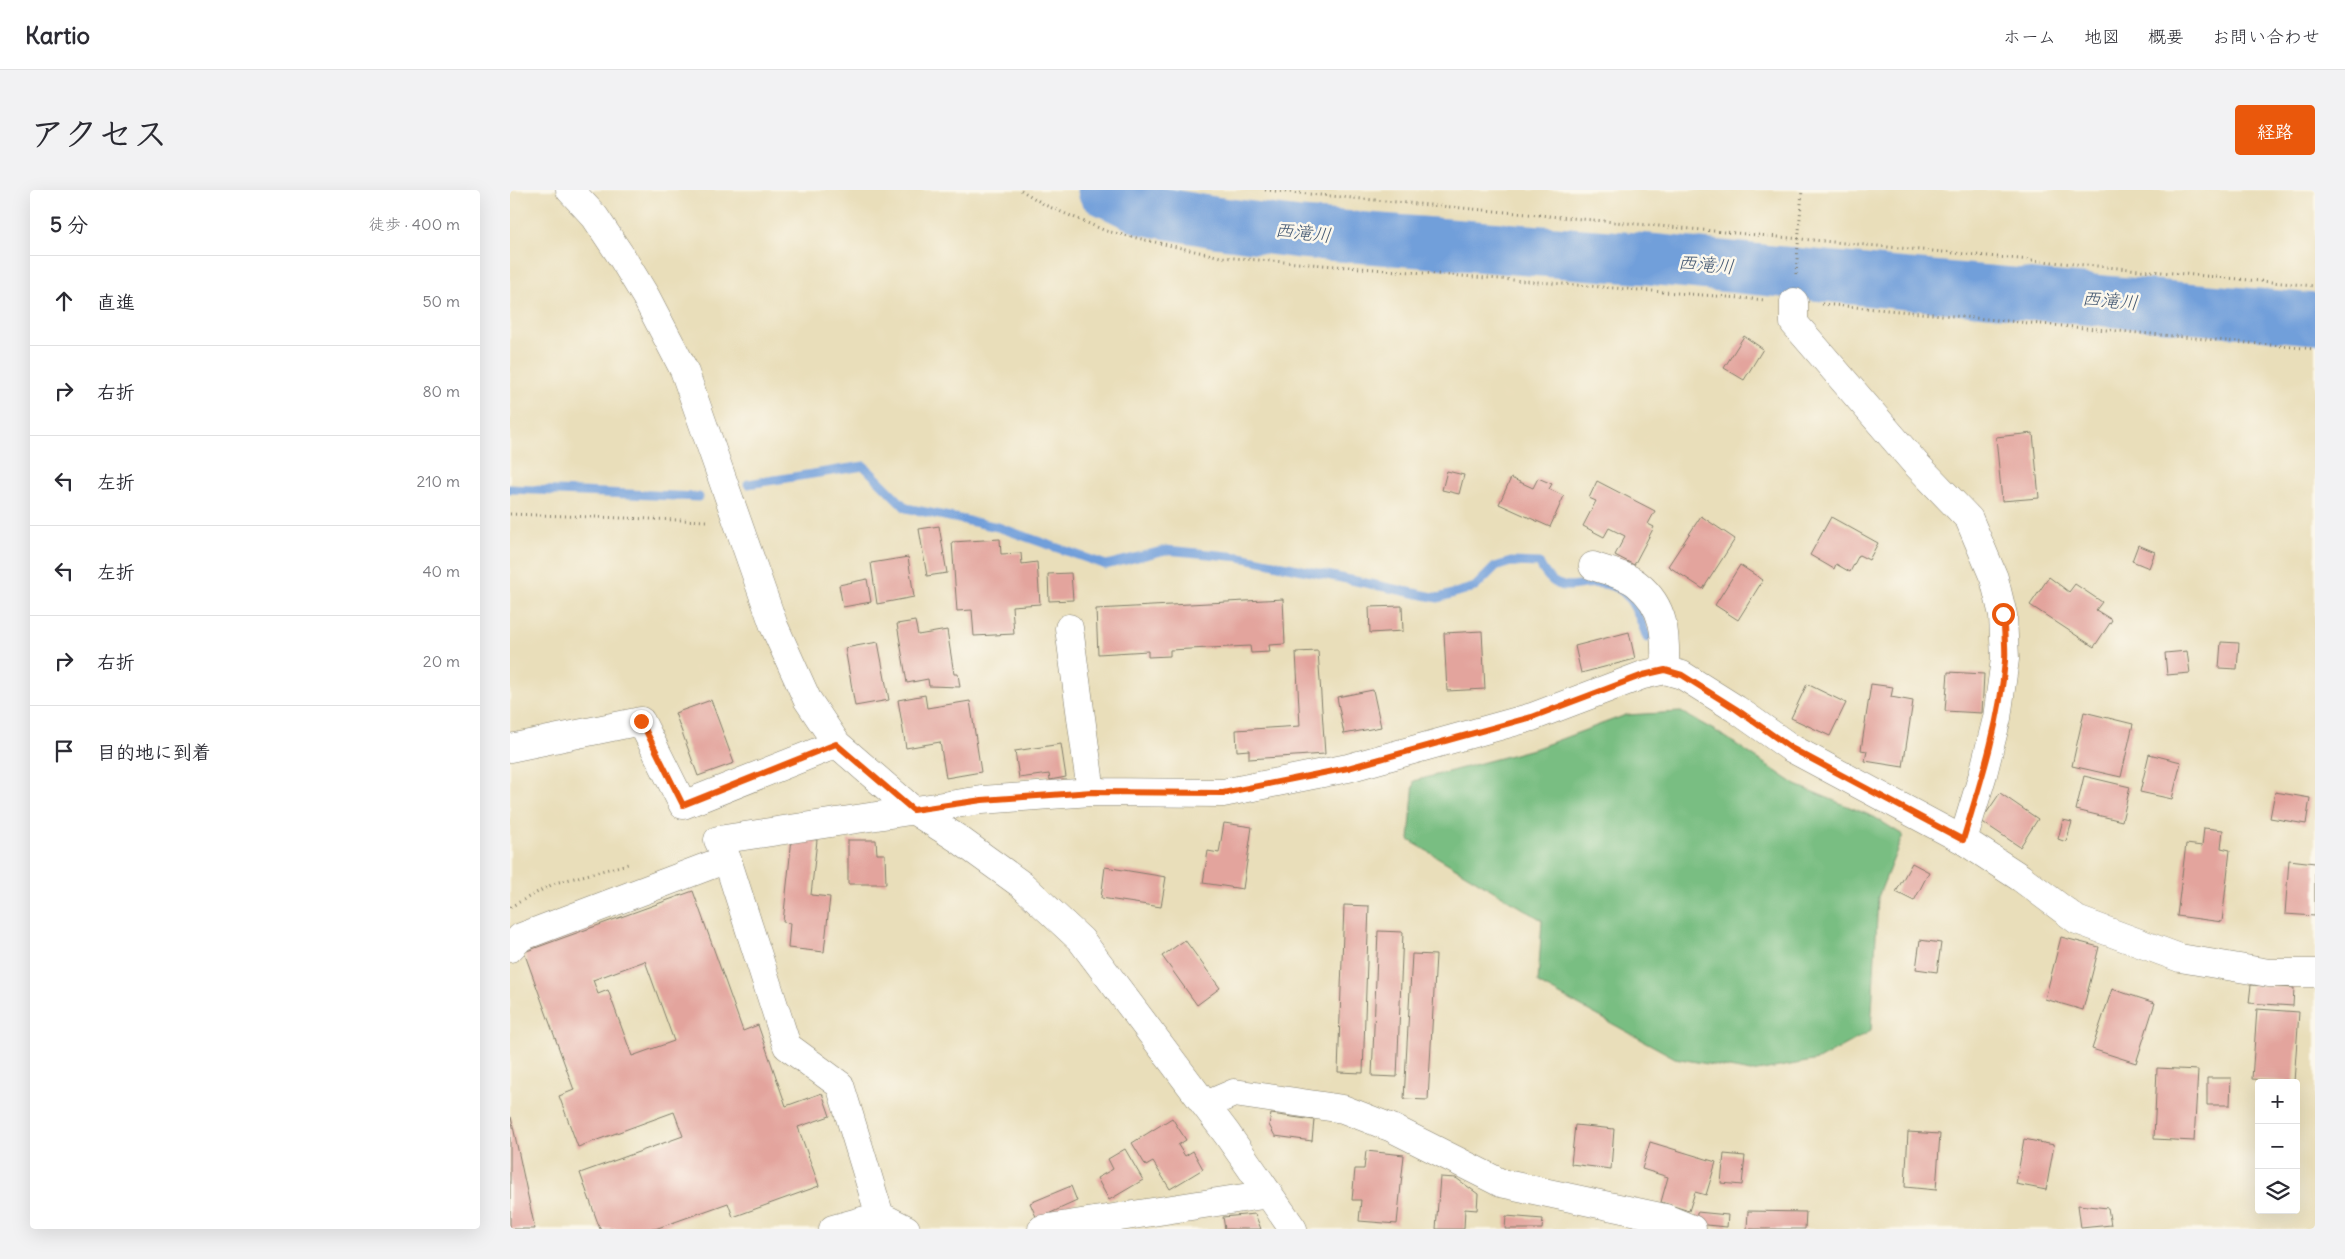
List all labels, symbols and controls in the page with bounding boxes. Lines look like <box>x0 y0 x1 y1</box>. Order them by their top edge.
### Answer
text: Kartio <box>25 20 90 50</box>
text: ホーム <box>2003 25 2056 48</box>
text: 地図 <box>2084 25 2120 48</box>
text: 概要 <box>2148 25 2184 48</box>
text: お問い合わせ <box>2212 25 2320 48</box>
button: 経路 <box>2235 105 2315 155</box>
text: アクセス <box>30 111 168 155</box>
text: 5 分 <box>50 211 88 238</box>
text: 徒歩 · 400 m <box>369 214 460 234</box>
water label: 西滝川 <box>1273 217 1333 247</box>
water label: 西滝川 <box>1677 250 1735 278</box>
water label: 西滝川 <box>2081 286 2139 314</box>
icon: ahead <box>50 287 78 315</box>
text: 直進 <box>97 290 135 314</box>
text: 50 m <box>422 291 460 311</box>
icon: right <box>50 377 78 405</box>
text: 右折 <box>97 380 135 404</box>
text: 80 m <box>422 381 460 401</box>
icon: left <box>50 467 78 495</box>
text: 左折 <box>97 470 135 494</box>
text: 210 m <box>417 471 460 491</box>
icon: left <box>50 557 78 585</box>
text: 左折 <box>97 560 135 584</box>
text: 40 m <box>422 561 460 581</box>
route start <box>1992 603 2015 626</box>
icon: right <box>50 647 78 675</box>
text: 右折 <box>97 650 135 674</box>
text: 20 m <box>423 651 460 671</box>
route end <box>630 710 653 733</box>
icon: arrive <box>50 737 78 765</box>
text: 目的地に到着 <box>97 740 211 764</box>
map controls <box>2255 1079 2300 1214</box>
button: + <box>2255 1079 2300 1124</box>
button: − <box>2255 1124 2300 1169</box>
button: layers <box>2255 1169 2300 1214</box>

